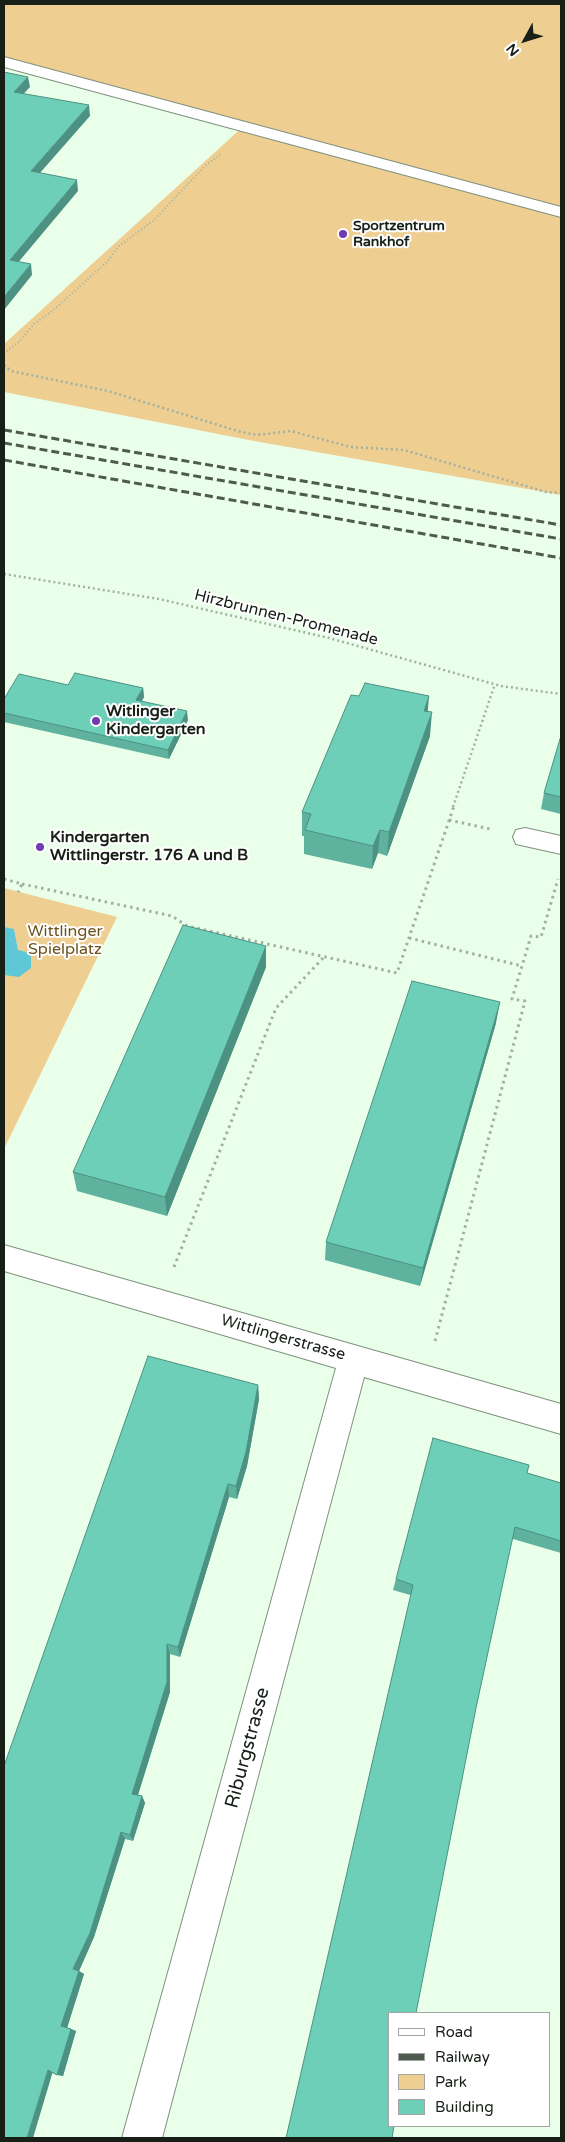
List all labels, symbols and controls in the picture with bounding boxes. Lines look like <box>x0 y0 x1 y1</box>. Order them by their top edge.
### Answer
north arrow <box>500 15 550 65</box>
text: N <box>503 40 523 59</box>
place label: Sportzentrum Rankhof <box>353 218 445 250</box>
marker: Sportzentrum Rankhof <box>337 228 349 240</box>
street label: Hirzbrunnen-Promenade <box>192 586 380 650</box>
place label: Witlinger Kindergarten <box>106 702 206 740</box>
marker: Witlinger Kindergarten <box>90 715 102 727</box>
place label: Kindergarten Wittlingerstr. 176 A und B <box>50 828 248 866</box>
marker: Kindergarten Wittlingerstr. 176 A und B <box>34 841 46 853</box>
park label: Wittlinger Spielplatz <box>27 922 103 960</box>
street label: Wittlingerstrasse <box>219 1311 347 1365</box>
street label: Riburgstrasse <box>221 1685 275 1811</box>
legend <box>388 2012 550 2127</box>
text: Road <box>435 2023 473 2041</box>
text: Railway <box>435 2048 490 2066</box>
text: Park <box>435 2073 467 2091</box>
text: Building <box>435 2098 494 2116</box>

